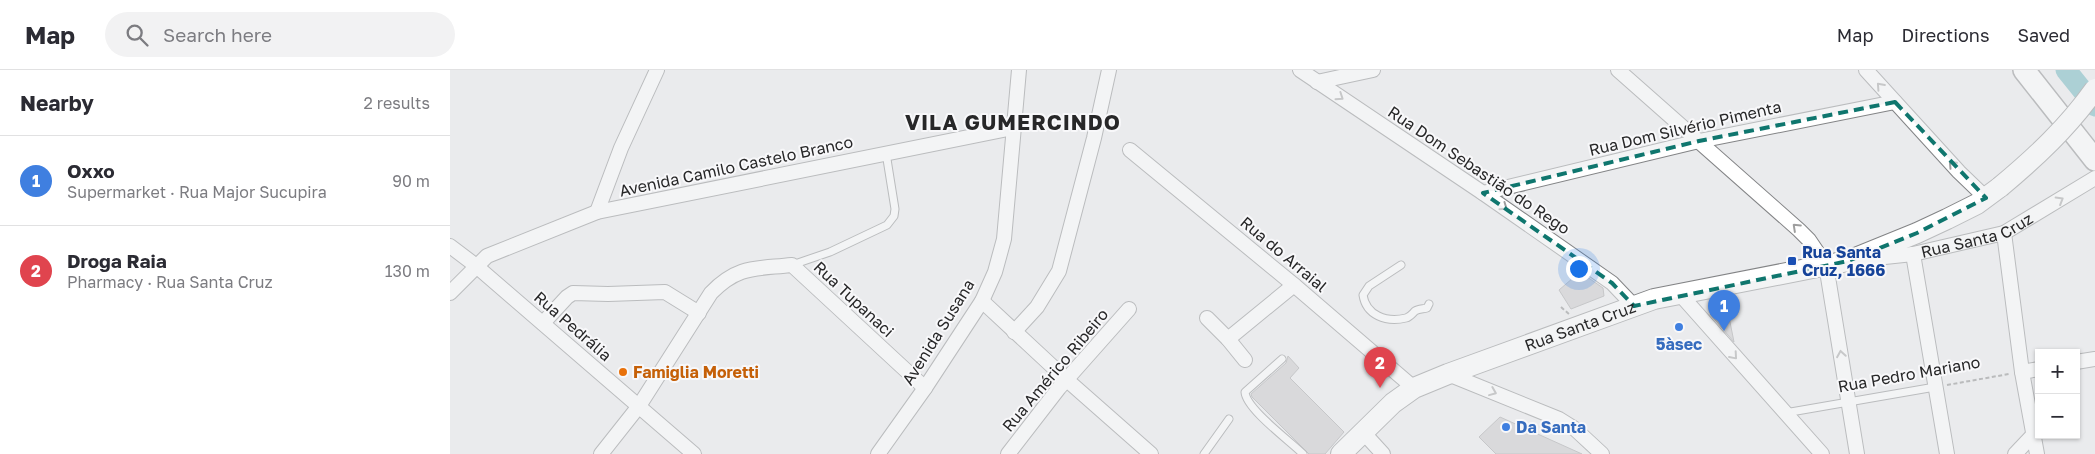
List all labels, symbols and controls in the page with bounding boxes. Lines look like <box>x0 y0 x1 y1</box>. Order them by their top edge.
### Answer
search box <box>105 12 455 57</box>
text: Map <box>25 20 75 49</box>
icon: search <box>123 21 151 49</box>
text: Search here <box>163 23 272 46</box>
text: Map <box>1837 24 1873 46</box>
text: Directions <box>1901 24 1989 46</box>
text: Saved <box>2017 24 2070 46</box>
one-way arrow <box>1877 82 1886 91</box>
text: Nearby <box>20 90 94 116</box>
one-way arrow <box>1334 91 1344 100</box>
text: 2 results <box>364 93 430 113</box>
street label: Rua Dom Silvério Pimenta <box>1587 96 1783 160</box>
street label: Rua Dom Sebastião do Rego <box>1384 102 1574 238</box>
district label: VILA GUMERCINDO <box>905 109 1121 135</box>
street label: Avenida Camilo Castelo Branco <box>617 131 855 201</box>
text: Oxxo <box>67 159 115 182</box>
one-way arrow <box>1949 160 1958 169</box>
text: 1 <box>32 171 40 191</box>
text: 90 m <box>392 171 430 191</box>
text: Supermarket · Rua Major Sucupira <box>67 182 327 202</box>
one-way arrow <box>2054 196 2063 206</box>
one-way arrow <box>1498 201 1508 210</box>
street label: Rua Santa Cruz <box>1919 208 2036 262</box>
street label: Rua do Arraial <box>1236 212 1332 296</box>
one-way arrow <box>1793 224 1802 233</box>
place label: Rua Santa Cruz, 1666 <box>1802 242 1885 280</box>
text: Droga Raia <box>67 249 167 272</box>
marker: Rua Santa Cruz, 1666 <box>1786 255 1798 267</box>
your location <box>1566 256 1592 282</box>
street label: Rua Tupanaci <box>810 257 898 341</box>
text: 2 <box>31 261 41 281</box>
text: 130 m <box>385 261 430 281</box>
text: Pharmacy · Rua Santa Cruz <box>67 272 273 292</box>
street label: Avenida Susana <box>897 275 979 389</box>
street label: Rua Pedrália <box>530 287 616 365</box>
pin: 1 <box>1708 290 1740 331</box>
street label: Rua Santa Cruz <box>1522 297 1638 355</box>
street label: Rua Américo Ribeiro <box>998 304 1112 436</box>
marker: 5àsec <box>1673 321 1685 333</box>
place label: 5àsec <box>1656 334 1702 354</box>
pin: 2 <box>1364 347 1396 388</box>
map controls <box>2035 349 2080 439</box>
button: + <box>2035 349 2080 394</box>
one-way arrow <box>1836 350 1846 358</box>
one-way arrow <box>1728 351 1737 360</box>
street label: Rua Pedro Mariano <box>1836 352 1982 396</box>
place label: Famiglia Moretti <box>633 362 759 382</box>
marker: Famiglia Moretti <box>617 366 629 378</box>
one-way arrow <box>1488 386 1497 396</box>
button: − <box>2035 394 2080 439</box>
place label: Da Santa <box>1516 417 1586 437</box>
marker: Da Santa <box>1500 421 1512 433</box>

